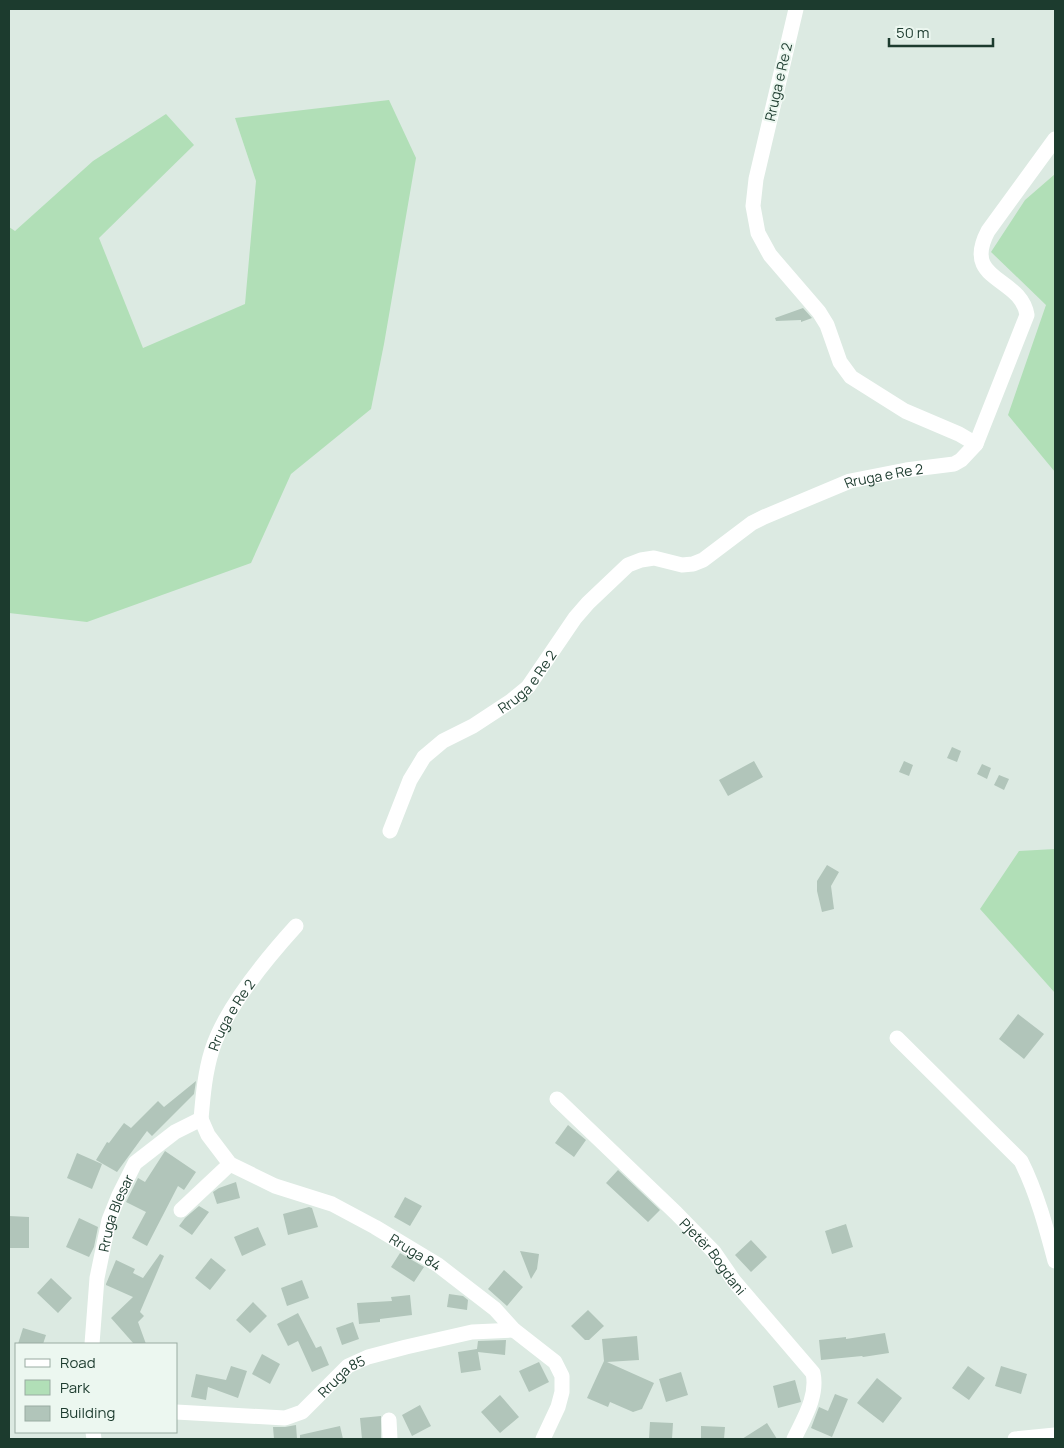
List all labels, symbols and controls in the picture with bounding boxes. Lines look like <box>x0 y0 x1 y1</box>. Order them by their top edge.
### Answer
scale bar <box>889 15 993 47</box>
text: 50 m <box>896 22 930 43</box>
street label: Rruga e Re 2 <box>760 41 796 123</box>
street label: Rruga e Re 2 <box>841 458 924 492</box>
street label: Rruga e Re 2 <box>494 646 560 717</box>
street label: Rruga e Re 2 <box>203 975 259 1053</box>
street label: Rruga Blesar <box>93 1171 137 1253</box>
street label: Pjetër Bogdani <box>676 1213 751 1298</box>
street label: Rruga 84 <box>386 1229 445 1275</box>
legend <box>15 1343 178 1433</box>
street label: Rruga 85 <box>313 1350 368 1401</box>
text: Road <box>60 1352 96 1373</box>
text: Park <box>60 1377 90 1398</box>
text: Building <box>60 1402 115 1423</box>

